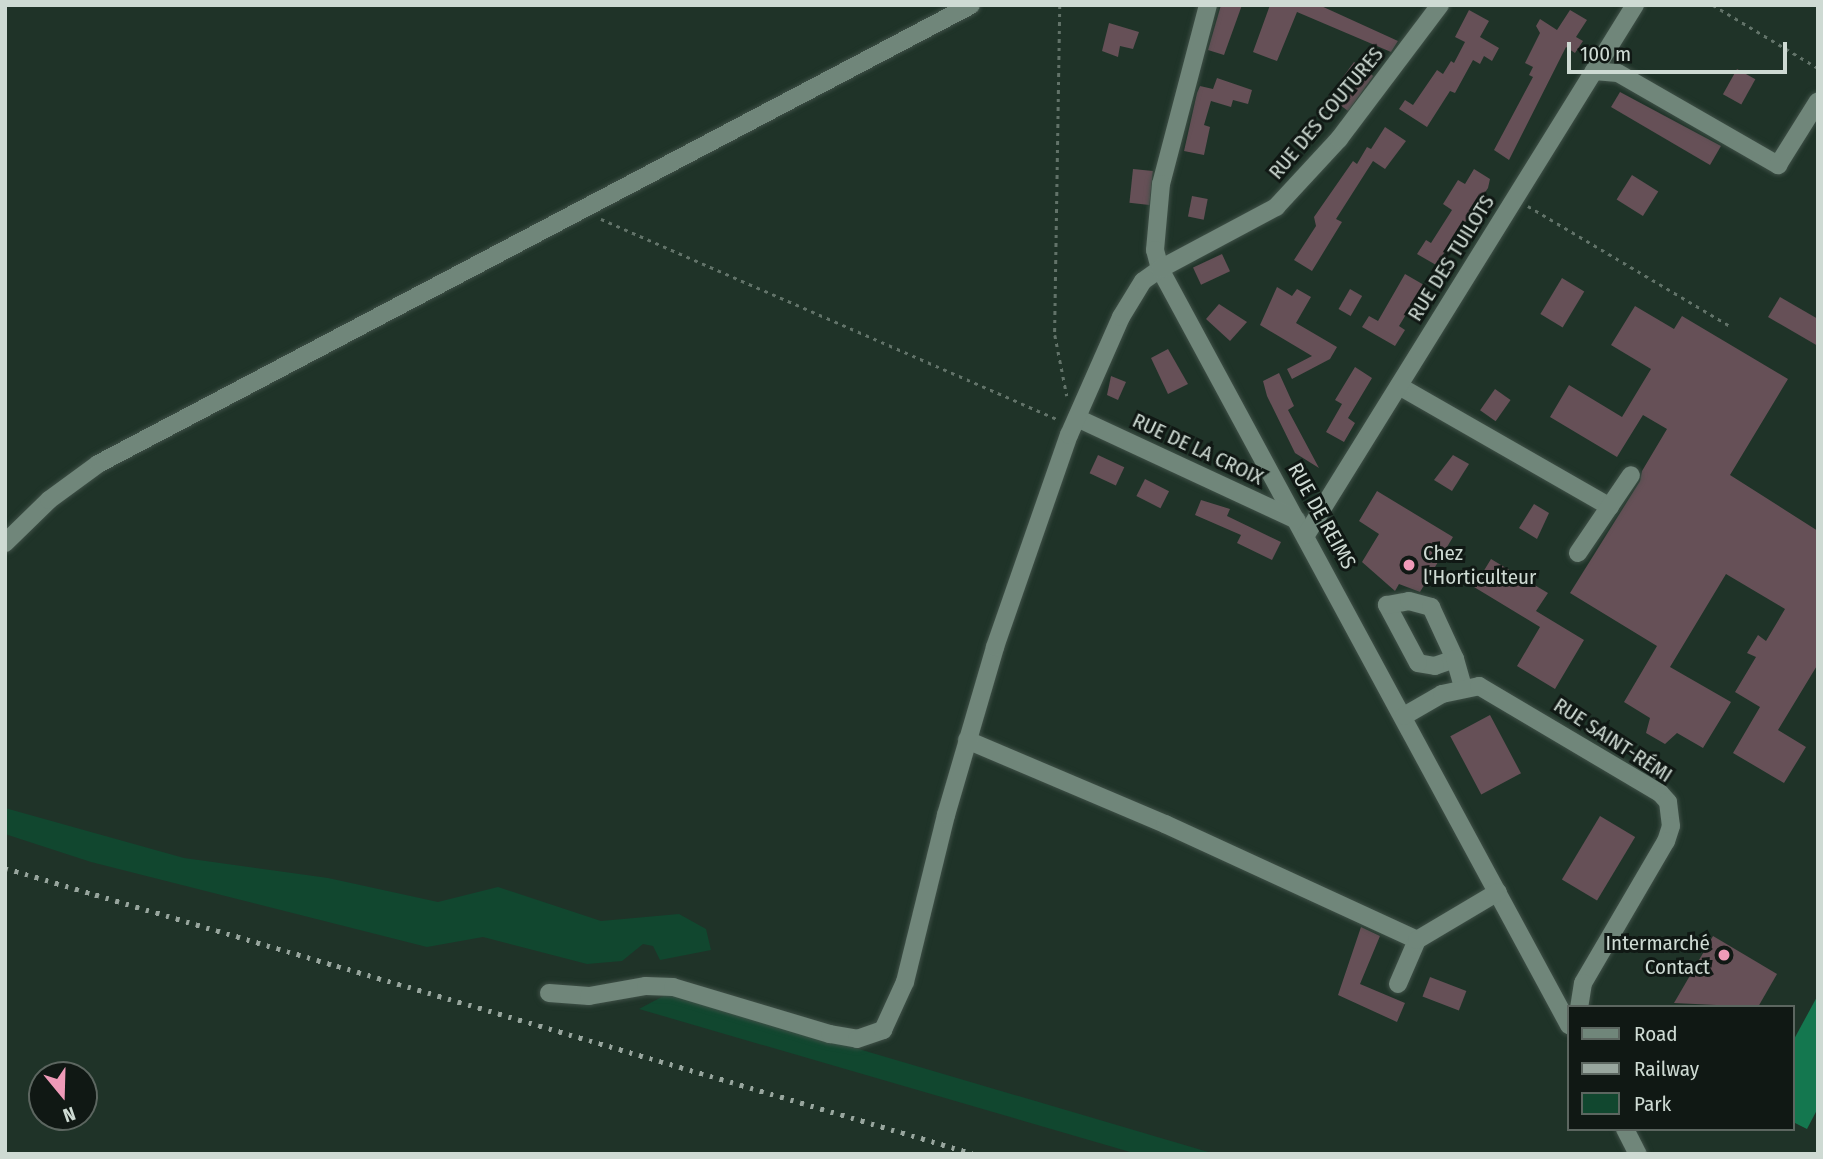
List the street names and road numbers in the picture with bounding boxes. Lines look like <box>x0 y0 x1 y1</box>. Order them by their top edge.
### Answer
street label: RUE DES COUTURES <box>1263 42 1389 184</box>
street label: RUE DES TUILOTS <box>1402 190 1500 326</box>
street label: RUE DE LA CROIX <box>1129 408 1267 490</box>
street label: RUE DE REIMS <box>1283 459 1361 573</box>
street label: RUE SAINT-RÉMI <box>1549 692 1677 788</box>

